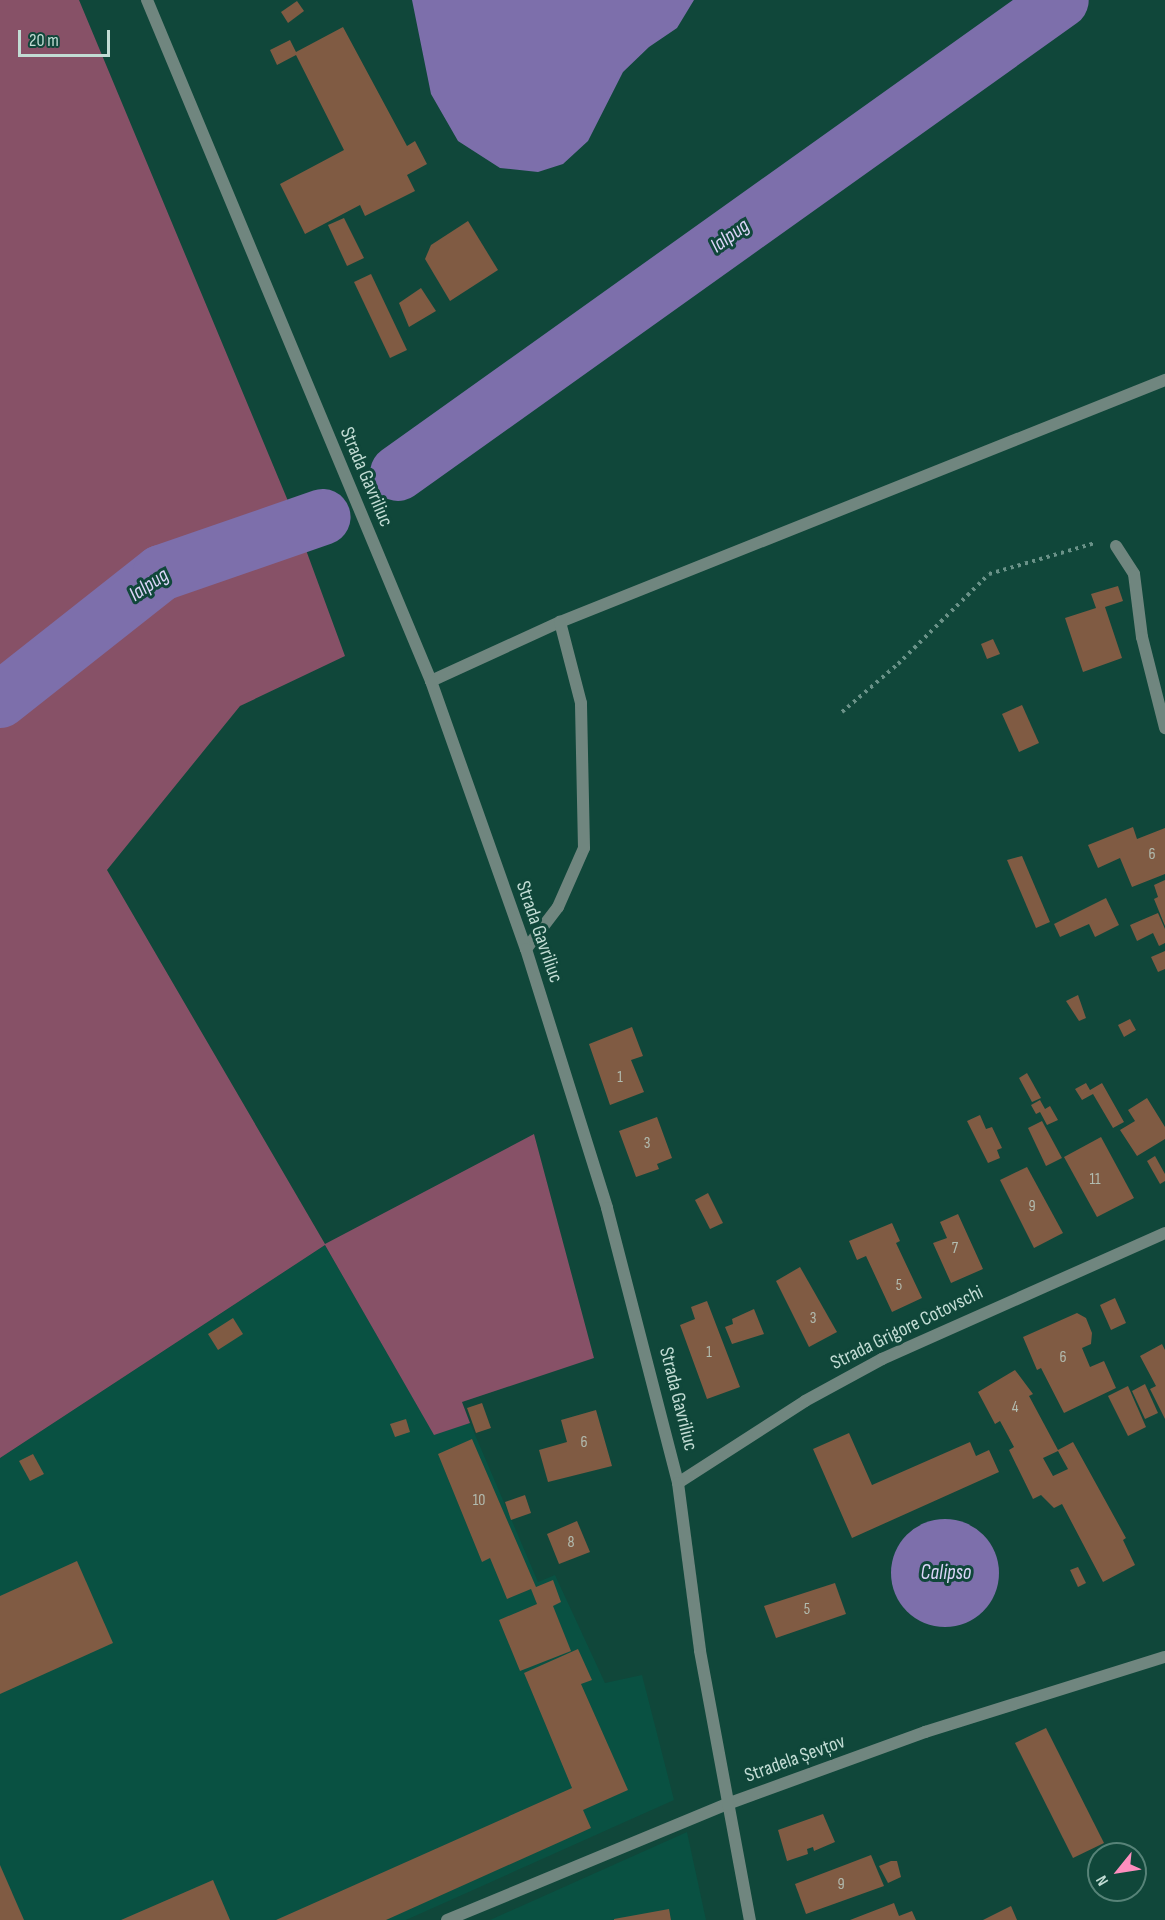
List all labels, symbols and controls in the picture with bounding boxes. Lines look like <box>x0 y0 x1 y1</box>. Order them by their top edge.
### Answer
scale bar <box>21 18 112 56</box>
text: 20 m <box>29 30 59 51</box>
water label: Ialpug <box>706 213 754 259</box>
street label: Strada Gavriliuc <box>334 424 398 530</box>
water label: Ialpug <box>125 563 173 607</box>
house number: 6 <box>1148 845 1156 865</box>
street label: Strada Gavriliuc <box>510 878 568 986</box>
house number: 1 <box>617 1068 623 1088</box>
house number: 3 <box>644 1134 650 1154</box>
house number: 11 <box>1089 1170 1101 1190</box>
house number: 9 <box>1028 1197 1036 1217</box>
house number: 7 <box>952 1239 958 1259</box>
house number: 5 <box>896 1276 902 1296</box>
street label: Strada Grigore Cotovschi <box>827 1281 987 1375</box>
house number: 3 <box>810 1309 816 1329</box>
house number: 1 <box>706 1343 712 1363</box>
street label: Strada Gavriliuc <box>654 1345 702 1453</box>
house number: 6 <box>1059 1348 1067 1368</box>
house number: 4 <box>1012 1398 1018 1418</box>
house number: 6 <box>580 1433 588 1453</box>
house number: 10 <box>473 1491 485 1511</box>
house number: 8 <box>567 1533 575 1553</box>
water label: Calipso <box>921 1560 971 1586</box>
house number: 5 <box>804 1600 810 1620</box>
street label: Stradela Șevțov <box>742 1730 848 1788</box>
north arrow <box>1087 1842 1147 1902</box>
text: N <box>1092 1872 1113 1889</box>
house number: 9 <box>837 1875 845 1895</box>

